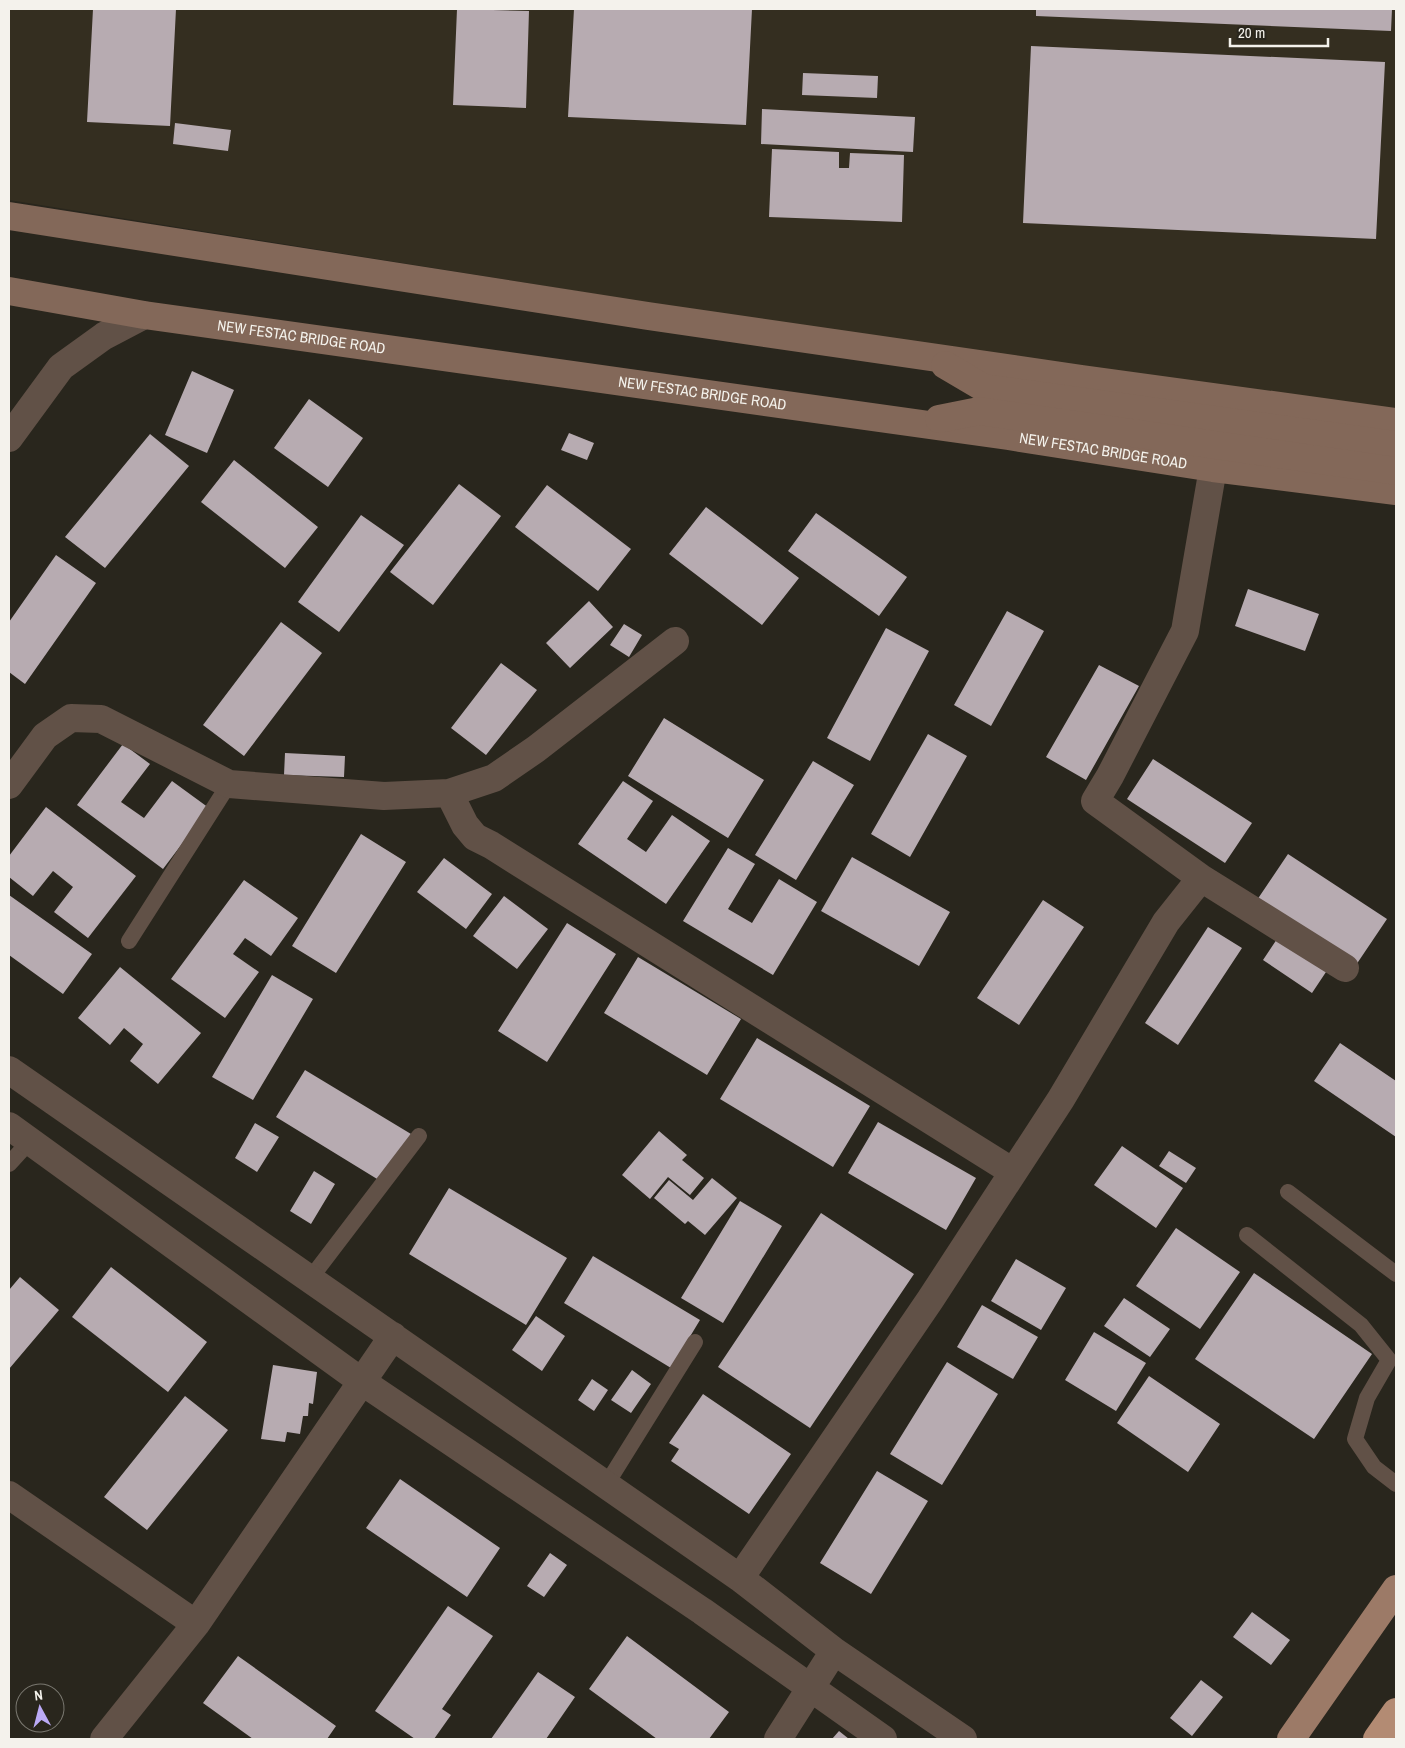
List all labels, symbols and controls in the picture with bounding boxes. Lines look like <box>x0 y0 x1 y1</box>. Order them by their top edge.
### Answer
scale bar <box>1230 15 1328 47</box>
text: 20 m <box>1238 22 1265 43</box>
street label: NEW FESTAC BRIDGE ROAD <box>216 314 387 359</box>
street label: NEW FESTAC BRIDGE ROAD <box>617 371 788 415</box>
street label: NEW FESTAC BRIDGE ROAD <box>1018 427 1189 474</box>
north arrow <box>15 1683 65 1733</box>
text: N <box>33 1686 44 1705</box>

